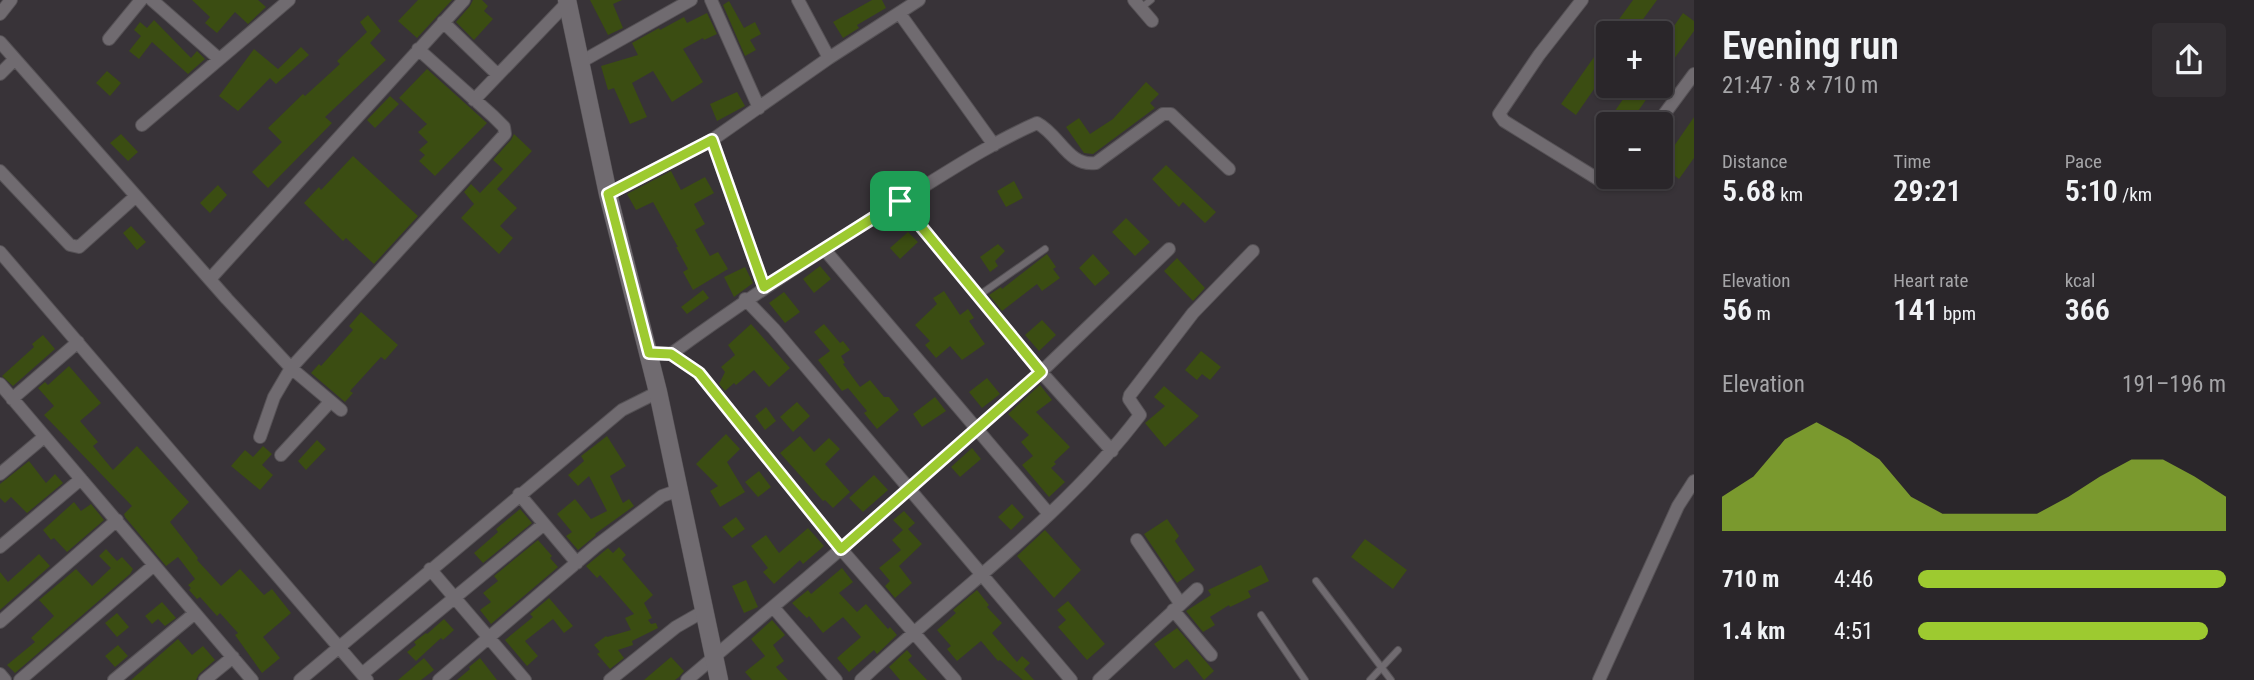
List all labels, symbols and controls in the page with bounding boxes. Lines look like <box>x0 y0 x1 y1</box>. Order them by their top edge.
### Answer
map controls <box>1596 21 1673 189</box>
button: + <box>1596 21 1673 98</box>
button: share <box>2152 23 2226 97</box>
text: Evening run <box>1722 24 1899 68</box>
text: 21:47 · 8 × 710 m <box>1722 72 1878 99</box>
button: − <box>1596 112 1673 189</box>
text: Distance <box>1722 150 1787 173</box>
text: Time <box>1893 150 1931 173</box>
text: Pace <box>2065 150 2102 173</box>
pin <box>870 171 930 231</box>
text: 5.68 <box>1722 173 1776 208</box>
text: 29:21 <box>1893 173 1962 208</box>
text: 5:10 <box>2065 173 2118 208</box>
icon: arrive <box>881 182 919 220</box>
text: km <box>1776 183 1803 206</box>
text: /km <box>2118 183 2152 206</box>
text: Elevation <box>1722 269 1790 292</box>
text: Heart rate <box>1893 269 1968 292</box>
text: kcal <box>2065 269 2095 292</box>
text: 56 <box>1722 292 1752 327</box>
text: 141 <box>1893 292 1939 327</box>
text: 366 <box>2065 292 2110 327</box>
text: m <box>1752 302 1771 325</box>
text: bpm <box>1939 302 1976 325</box>
text: Elevation <box>1722 371 1805 398</box>
text: 191–196 m <box>2122 371 2226 398</box>
text: 710 m <box>1722 566 1779 593</box>
text: 4:46 <box>1834 566 1873 593</box>
text: 1.4 km <box>1722 618 1785 645</box>
text: 4:51 <box>1834 618 1873 645</box>

